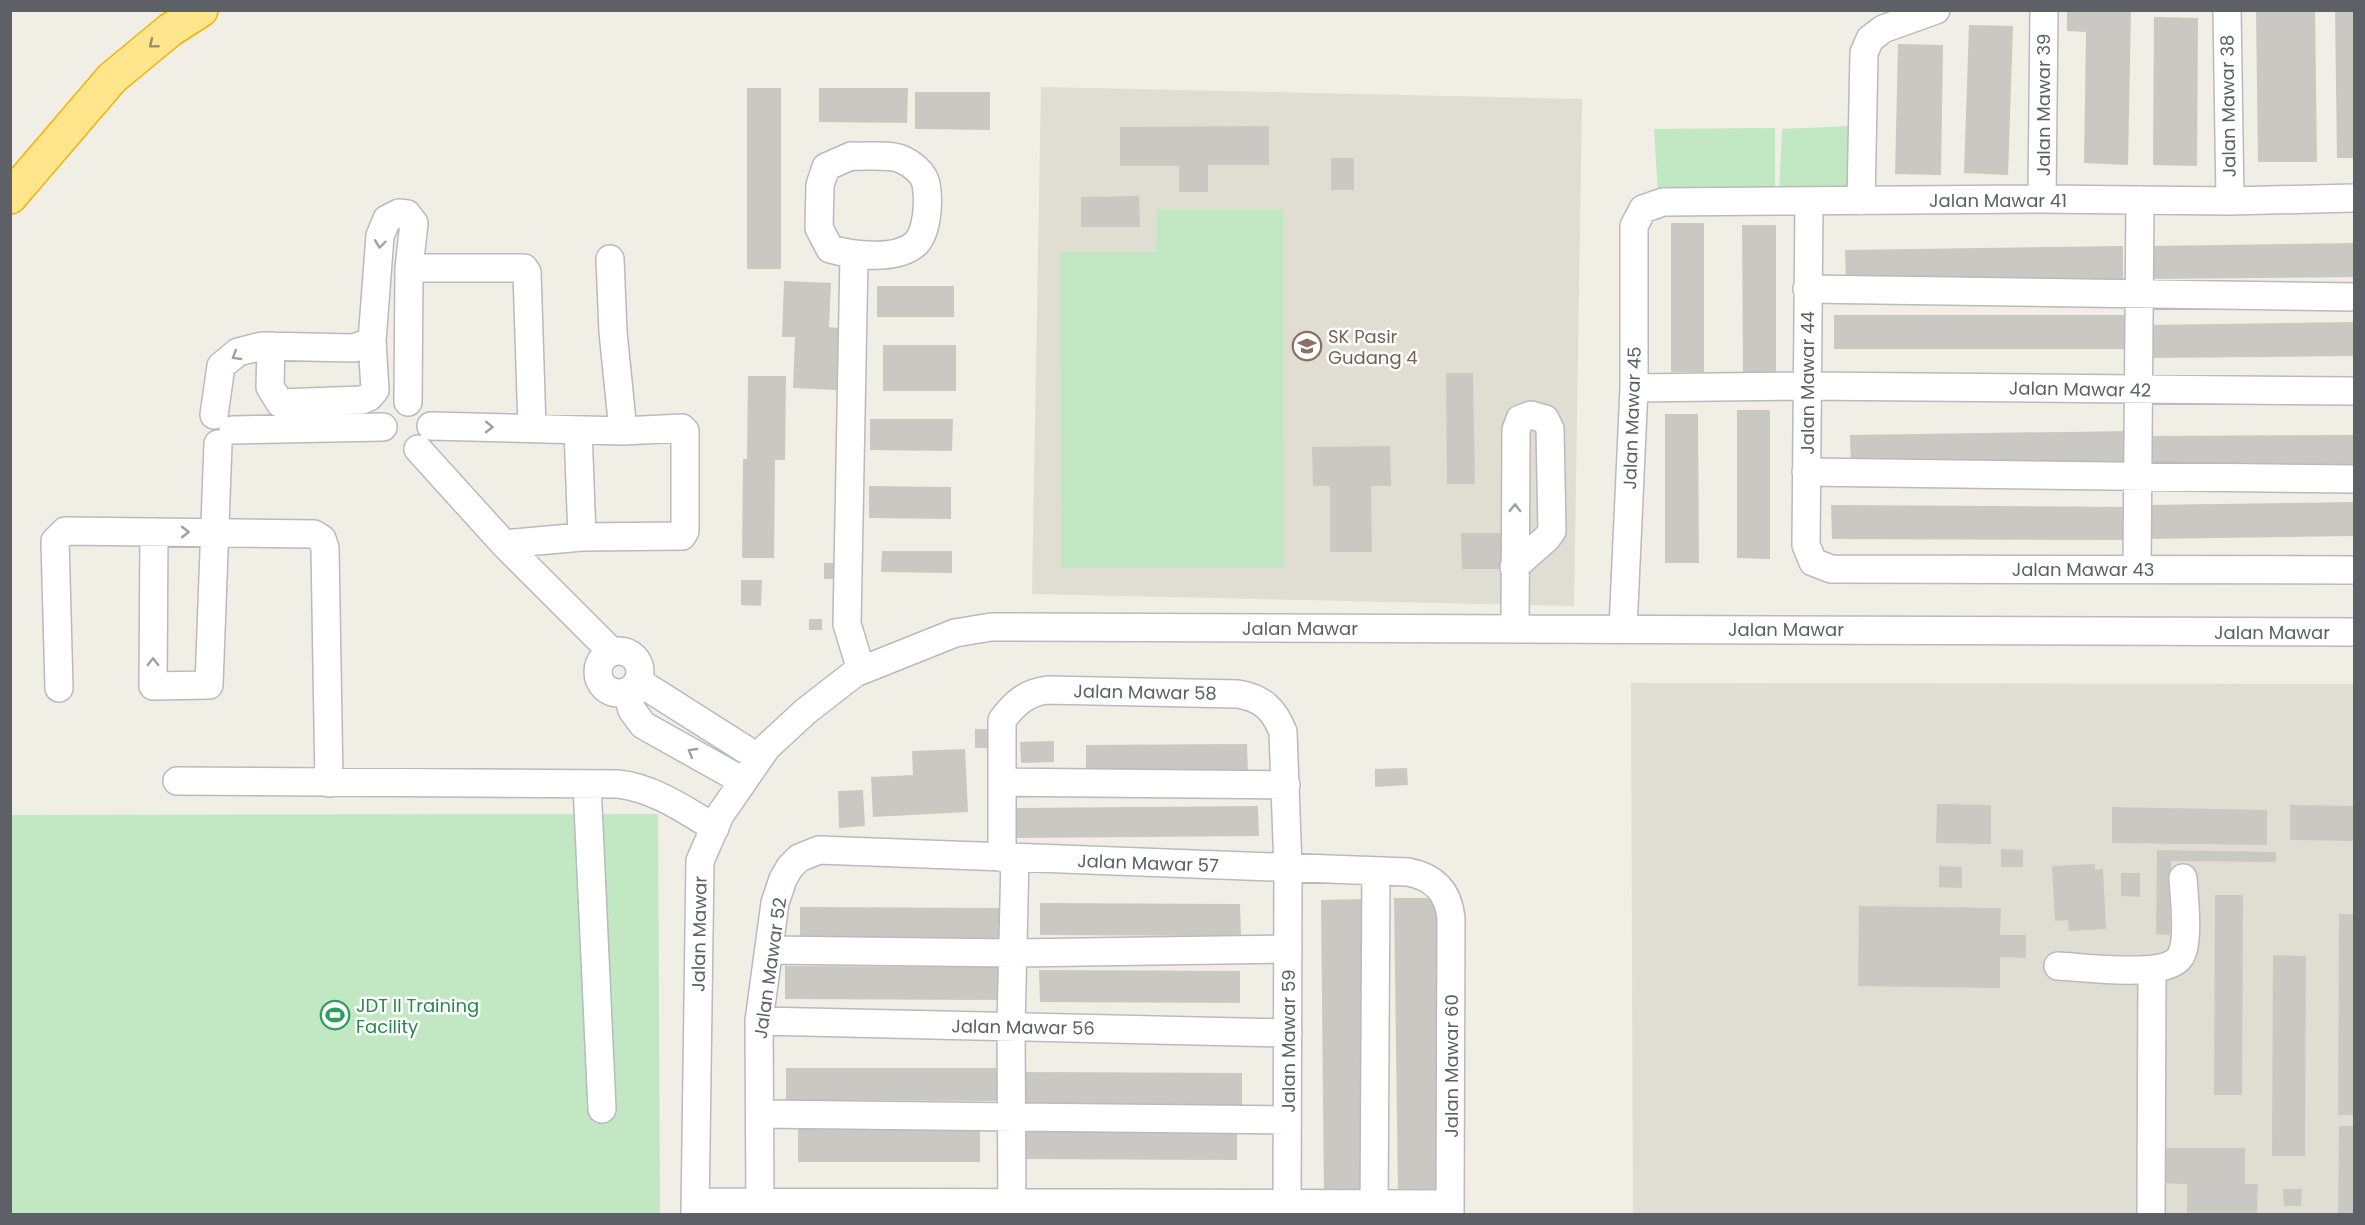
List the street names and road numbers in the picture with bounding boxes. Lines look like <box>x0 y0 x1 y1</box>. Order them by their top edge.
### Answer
street label: Jalan Mawar 39 <box>2031 34 2056 176</box>
street label: Jalan Mawar 38 <box>2214 34 2242 178</box>
street label: Jalan Mawar 41 <box>1929 188 2067 213</box>
street label: Jalan Mawar 44 <box>1795 311 1820 455</box>
street label: Jalan Mawar 45 <box>1617 346 1647 490</box>
street label: Jalan Mawar 42 <box>2009 375 2151 403</box>
street label: Jalan Mawar 43 <box>2012 557 2154 582</box>
street label: Jalan Mawar <box>1242 616 1358 641</box>
street label: Jalan Mawar <box>1728 617 1844 642</box>
street label: Jalan Mawar <box>2214 620 2330 645</box>
street label: Jalan Mawar 58 <box>1073 678 1217 706</box>
street label: Jalan Mawar 57 <box>1077 848 1219 878</box>
street label: Jalan Mawar <box>685 876 713 992</box>
street label: Jalan Mawar 52 <box>748 896 792 1040</box>
street label: Jalan Mawar 59 <box>1276 969 1301 1113</box>
street label: Jalan Mawar 60 <box>1439 994 1464 1138</box>
street label: Jalan Mawar 56 <box>951 1013 1095 1041</box>

